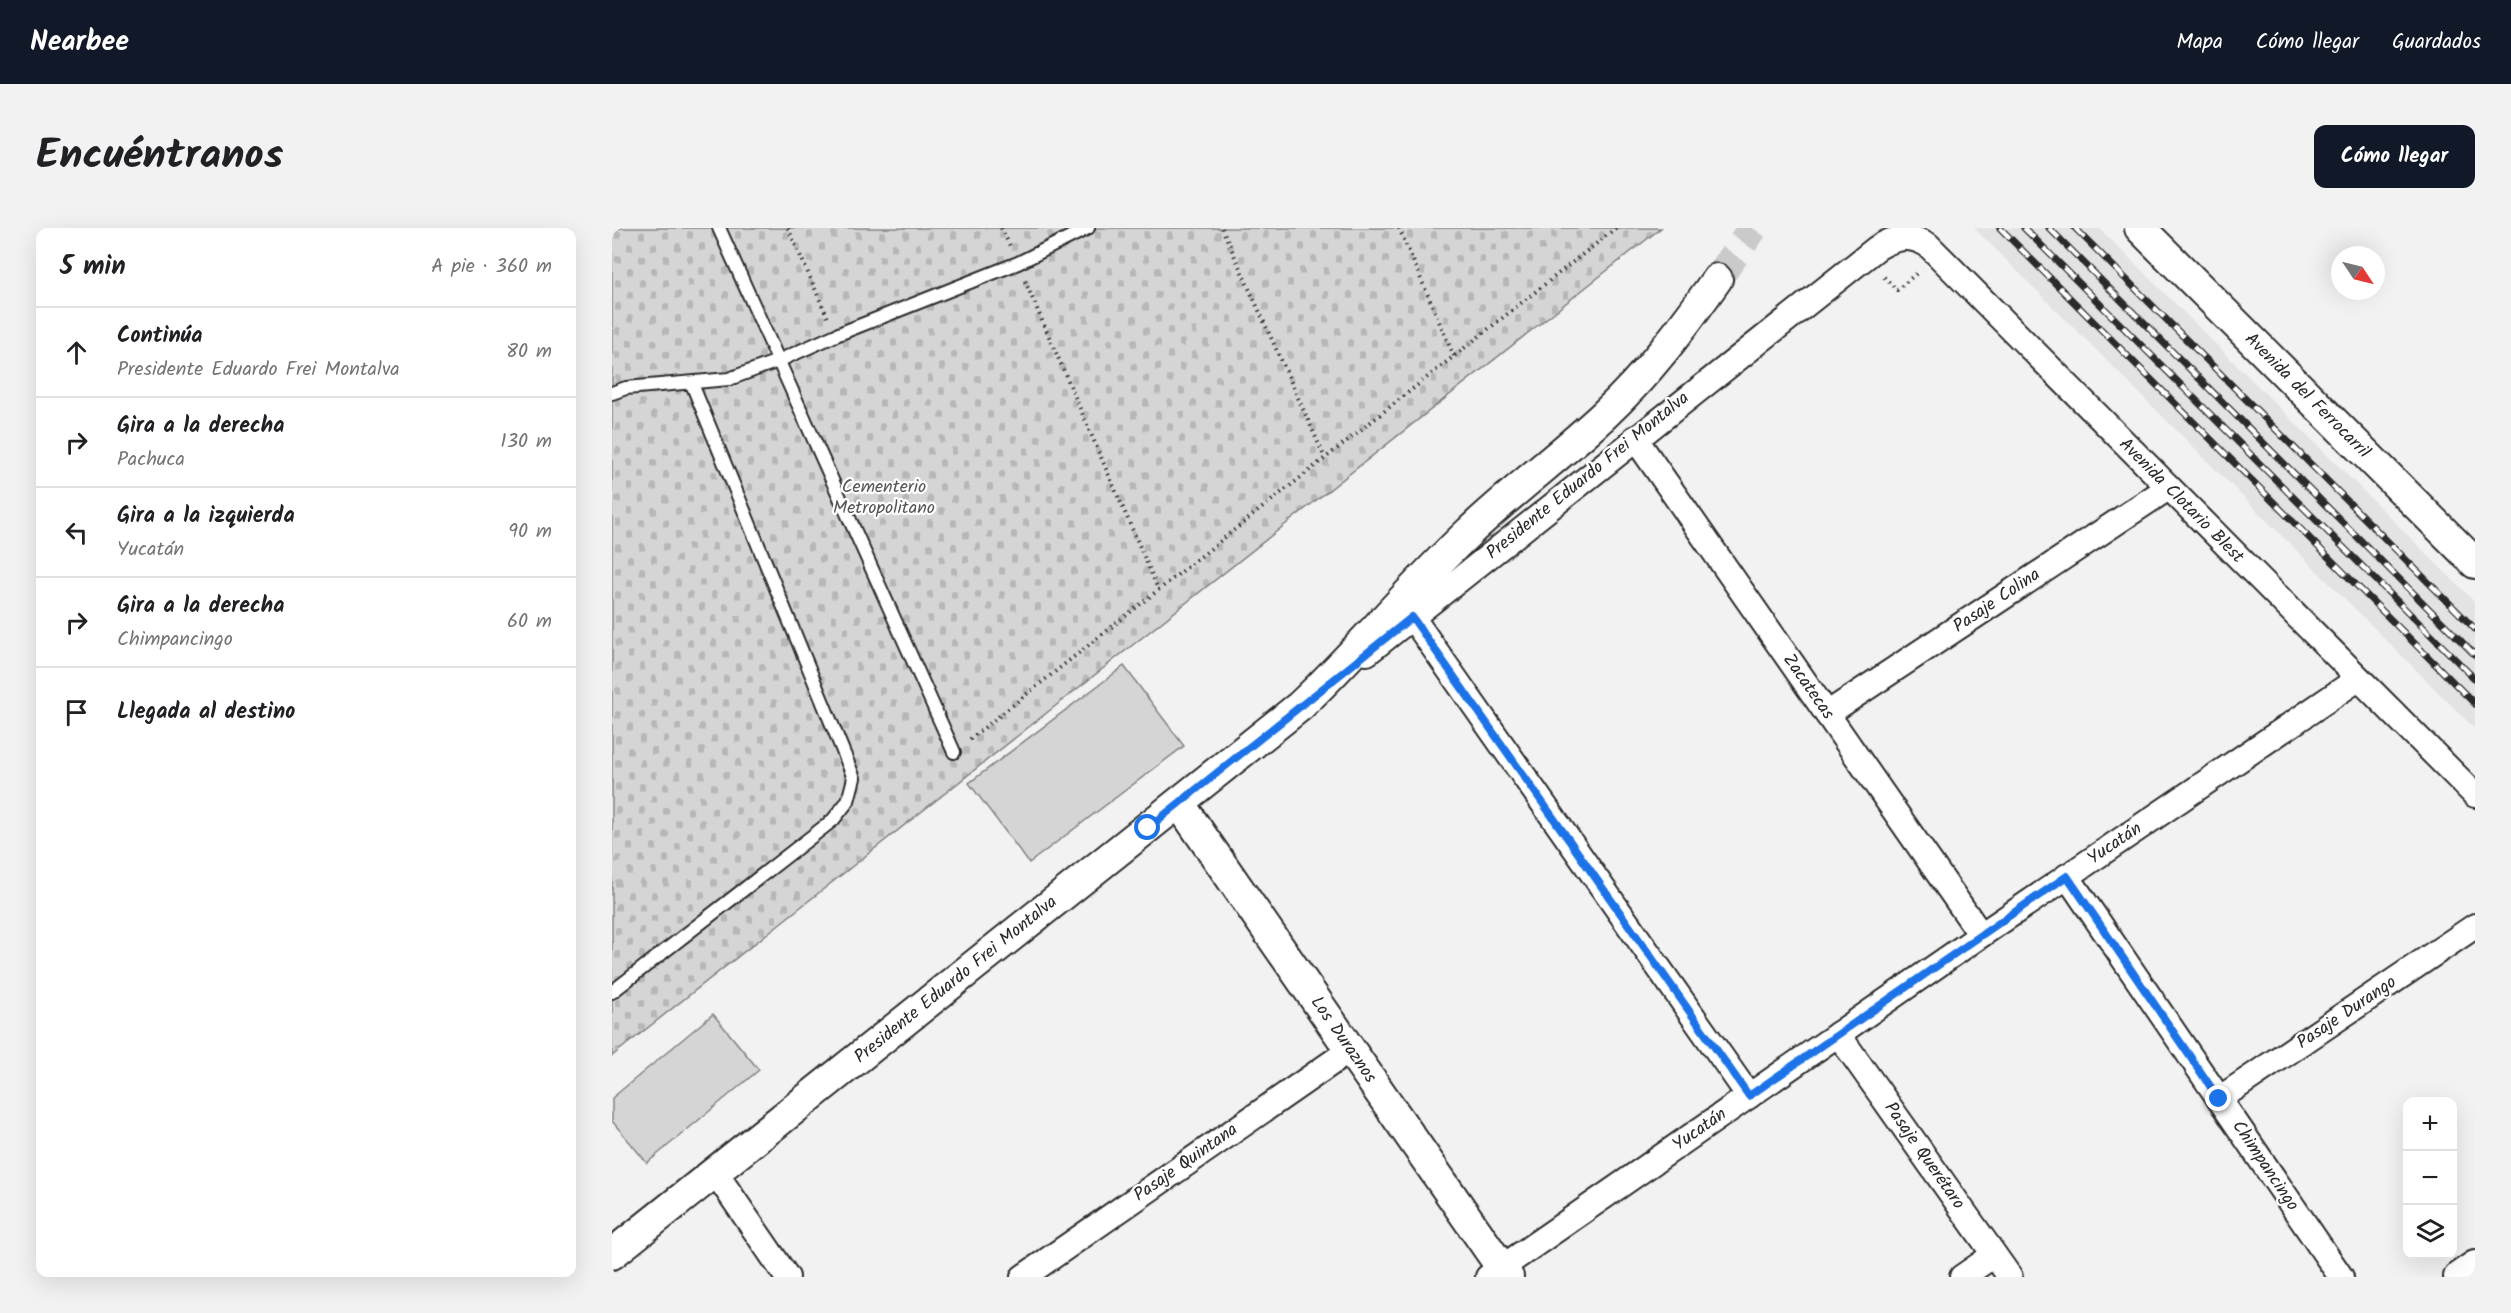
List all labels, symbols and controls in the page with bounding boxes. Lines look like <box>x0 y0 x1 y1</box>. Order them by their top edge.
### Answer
text: Nearbee <box>30 20 129 65</box>
text: Mapa <box>2176 26 2223 59</box>
text: Cómo llegar <box>2256 26 2359 59</box>
text: Guardados <box>2392 26 2481 59</box>
text: Encuéntranos <box>36 123 283 190</box>
button: Cómo llegar <box>2314 125 2475 188</box>
text: 5 min <box>60 246 126 288</box>
north arrow <box>2331 246 2385 300</box>
text: A pie · 360 m <box>431 251 552 283</box>
text: Continúa <box>117 319 202 354</box>
street label: Avenida del Ferrocarril <box>2237 326 2377 466</box>
icon: ahead <box>60 336 93 369</box>
text: 80 m <box>506 336 552 368</box>
text: Presidente Eduardo Frei Montalva <box>117 354 400 386</box>
street label: Presidente Eduardo Frei Montalva <box>1480 385 1696 567</box>
text: Gira a la derecha <box>117 409 284 444</box>
icon: right <box>60 426 93 459</box>
text: 130 m <box>500 426 552 458</box>
street label: Avenida Clotario Blest <box>2111 431 2251 571</box>
text: Pachuca <box>117 444 185 476</box>
park label: Cementerio Metropolitano <box>833 473 935 523</box>
text: Gira a la izquierda <box>117 499 295 534</box>
icon: left <box>60 516 93 549</box>
text: 90 m <box>508 516 552 548</box>
text: Yucatán <box>117 534 184 566</box>
street label: Pasaje Colina <box>1947 561 2047 641</box>
text: Gira a la derecha <box>117 589 284 624</box>
icon: right <box>60 606 93 639</box>
text: 60 m <box>507 606 552 638</box>
text: Chimpancingo <box>117 624 233 656</box>
street label: Zacatecas <box>1775 648 1842 726</box>
text: Llegada al destino <box>117 695 295 730</box>
icon: arrive <box>60 696 93 729</box>
route start <box>1134 814 1160 840</box>
street label: Yucatán <box>2082 815 2148 873</box>
street label: Presidente Eduardo Frei Montalva <box>848 889 1064 1071</box>
street label: Pasaje Durango <box>2291 969 2403 1057</box>
street label: Los Duraznos <box>1302 990 1384 1090</box>
route end <box>2205 1085 2231 1111</box>
street label: Pasaje Querétaro <box>1876 1096 1972 1216</box>
map controls <box>2403 1097 2457 1259</box>
button: + <box>2403 1097 2457 1151</box>
street label: Yucatán <box>1667 1101 1733 1159</box>
street label: Chimpancingo <box>2224 1115 2306 1217</box>
street label: Pasaje Quintana <box>1128 1116 1244 1210</box>
button: − <box>2403 1151 2457 1205</box>
button: layers <box>2403 1205 2457 1259</box>

